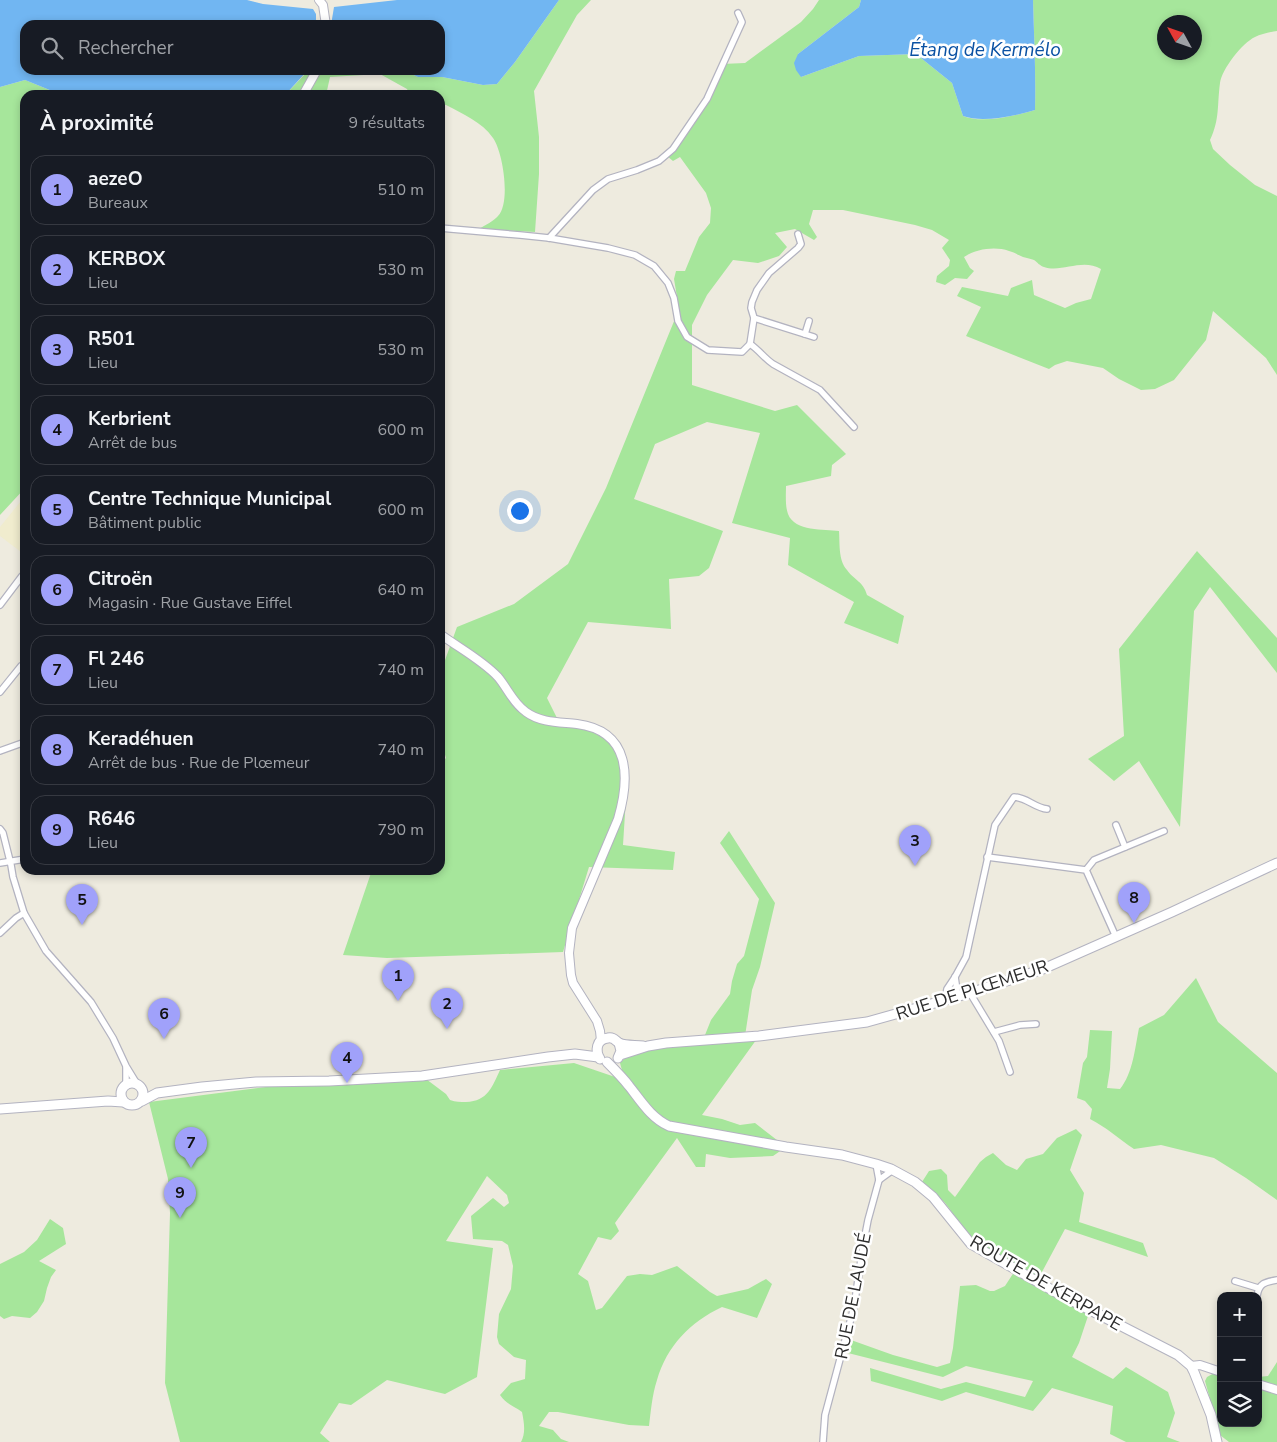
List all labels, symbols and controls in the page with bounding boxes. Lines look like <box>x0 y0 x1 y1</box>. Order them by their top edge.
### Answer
north arrow <box>1157 15 1202 60</box>
search box <box>20 20 445 75</box>
icon: search <box>38 34 66 62</box>
text: Rechercher <box>78 35 173 61</box>
water label: Étang de Kermélo <box>909 37 1061 63</box>
text: À proximité <box>40 109 154 137</box>
text: 9 résultats <box>349 112 425 134</box>
text: aezeO <box>88 166 143 192</box>
text: 1 <box>52 179 62 201</box>
text: 510 m <box>377 179 424 201</box>
text: Bureaux <box>88 192 148 214</box>
text: KERBOX <box>88 246 165 272</box>
text: 2 <box>52 259 62 281</box>
text: 530 m <box>377 259 424 281</box>
text: Lieu <box>88 272 118 294</box>
text: R501 <box>88 326 135 352</box>
text: 3 <box>52 339 62 361</box>
text: 530 m <box>377 339 424 361</box>
text: Lieu <box>88 352 118 374</box>
text: Kerbrient <box>88 406 171 432</box>
text: 4 <box>52 419 62 441</box>
text: 600 m <box>377 419 424 441</box>
text: Arrêt de bus <box>88 432 177 454</box>
text: Centre Technique Municipal <box>88 486 331 512</box>
your location <box>507 498 533 524</box>
text: 5 <box>52 499 62 521</box>
text: 600 m <box>377 499 424 521</box>
text: Bâtiment public <box>88 512 201 534</box>
text: Citroën <box>88 566 153 592</box>
text: 6 <box>52 579 62 601</box>
text: 640 m <box>377 579 424 601</box>
text: Magasin · Rue Gustave Eiffel <box>88 592 292 614</box>
text: Fl 246 <box>88 646 144 672</box>
text: 7 <box>52 659 62 681</box>
text: 740 m <box>377 659 424 681</box>
text: Lieu <box>88 672 118 694</box>
text: Keradéhuen <box>88 726 194 752</box>
text: 8 <box>52 739 62 761</box>
text: 740 m <box>377 739 424 761</box>
text: Arrêt de bus · Rue de Plœmeur <box>88 752 310 774</box>
text: R646 <box>88 806 135 832</box>
text: 9 <box>52 819 62 841</box>
text: 790 m <box>377 819 424 841</box>
pin: 3 <box>899 825 931 866</box>
text: Lieu <box>88 832 118 854</box>
pin: 8 <box>1118 882 1150 923</box>
pin: 5 <box>66 884 98 925</box>
street label: RUE DE PLŒMEUR <box>893 954 1051 1026</box>
pin: 1 <box>382 960 414 1001</box>
pin: 2 <box>431 988 463 1029</box>
pin: 6 <box>148 998 180 1039</box>
pin: 4 <box>331 1042 363 1083</box>
pin: 7 <box>175 1127 207 1168</box>
pin: 9 <box>164 1177 196 1218</box>
street label: ROUTE DE KERPAPE <box>965 1230 1127 1336</box>
street label: RUE DE LAUDÉ <box>829 1231 877 1361</box>
map controls <box>1217 1292 1262 1427</box>
button: + <box>1217 1292 1262 1337</box>
button: − <box>1217 1337 1262 1382</box>
button: layers <box>1217 1382 1262 1427</box>

